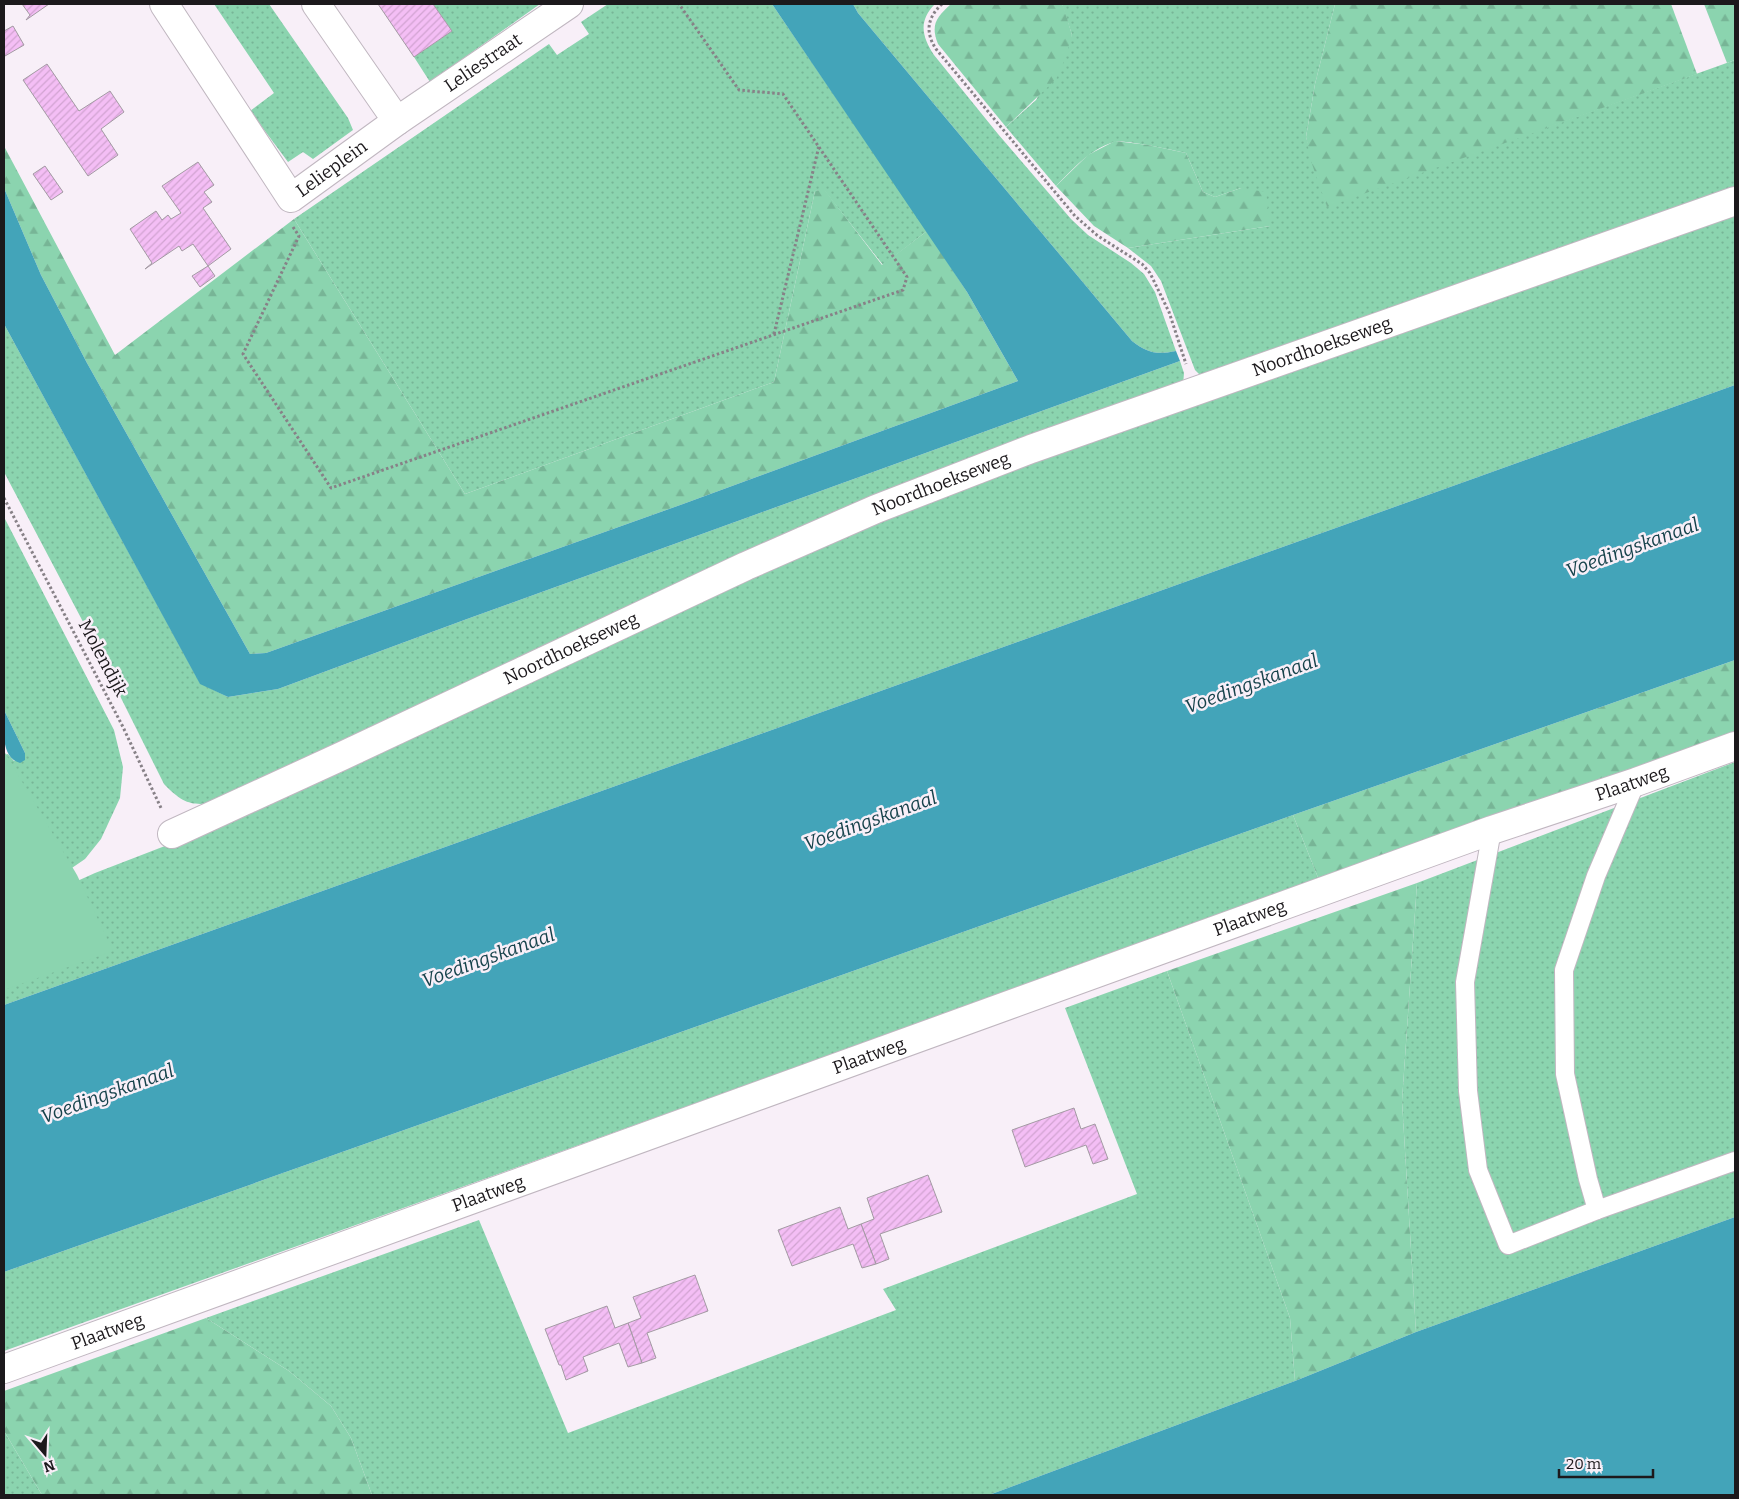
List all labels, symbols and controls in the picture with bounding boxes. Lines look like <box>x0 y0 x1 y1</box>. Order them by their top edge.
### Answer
street label: Leliestraat <box>440 28 526 97</box>
street label: Lelieplein <box>292 135 372 202</box>
street label: Noordhoekseweg <box>1249 312 1394 381</box>
street label: Noordhoekseweg <box>869 447 1013 521</box>
water label: Voedingskanaal <box>1563 513 1702 582</box>
street label: Noordhoekseweg <box>500 607 642 689</box>
street label: Molendijk <box>74 616 133 701</box>
water label: Voedingskanaal <box>1182 649 1321 718</box>
street label: Plaatweg <box>1593 760 1671 806</box>
water label: Voedingskanaal <box>801 786 940 855</box>
street label: Plaatweg <box>1211 895 1289 941</box>
water label: Voedingskanaal <box>419 923 558 992</box>
street label: Plaatweg <box>830 1032 908 1079</box>
water label: Voedingskanaal <box>38 1059 177 1128</box>
street label: Plaatweg <box>449 1170 527 1217</box>
street label: Plaatweg <box>68 1308 147 1355</box>
north arrow <box>20 1429 70 1479</box>
scale bar <box>1559 1446 1653 1478</box>
text: 20 m <box>1566 1455 1602 1473</box>
text: N <box>41 1456 57 1476</box>

